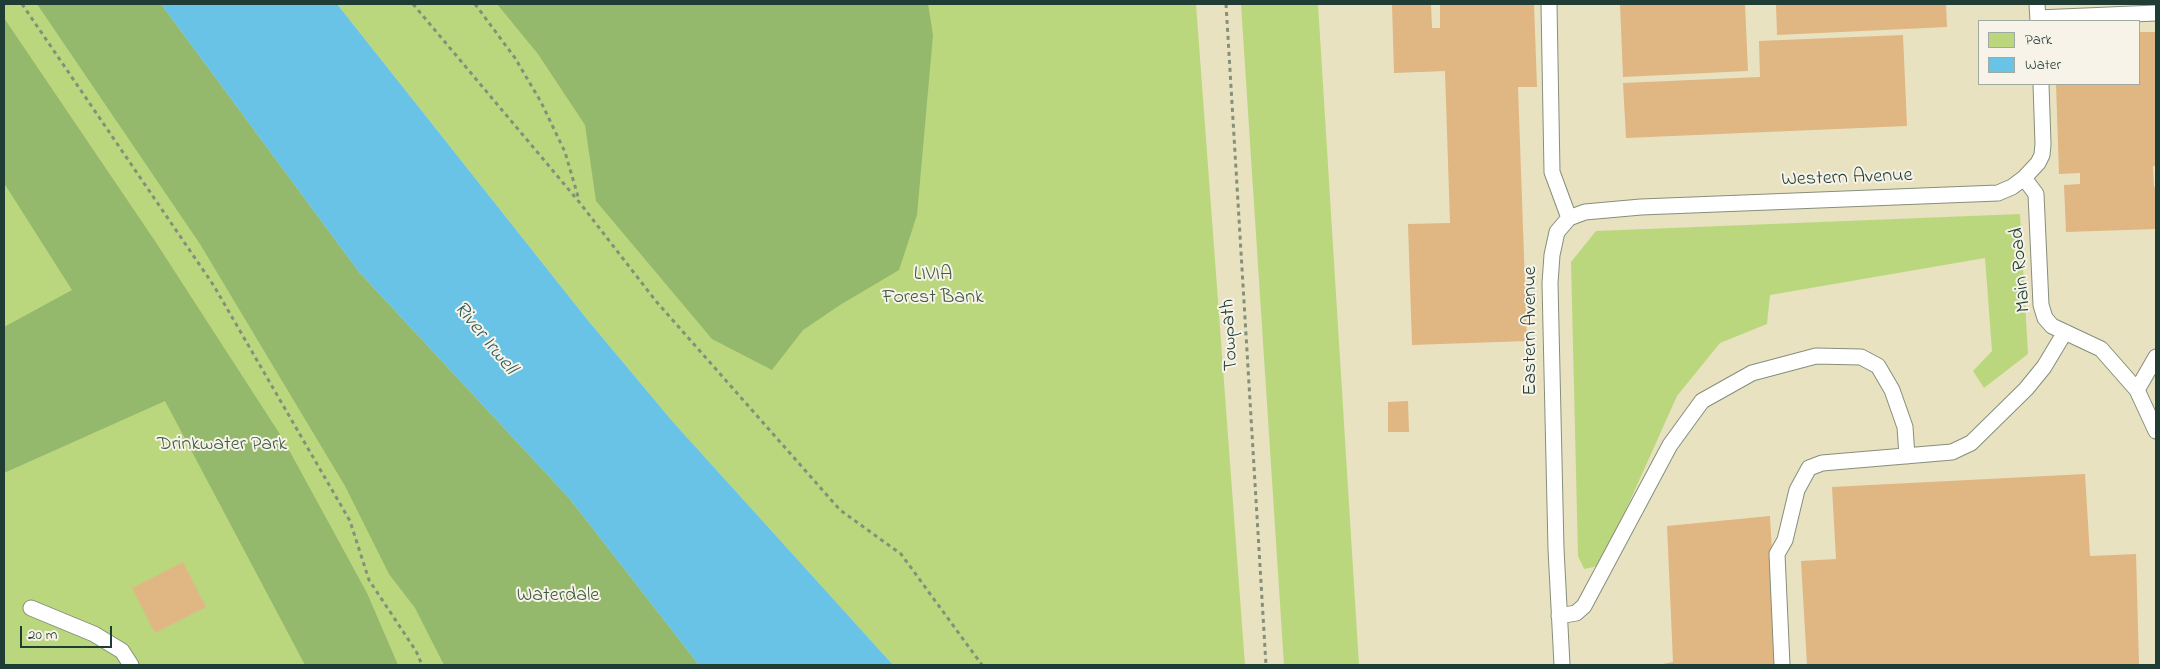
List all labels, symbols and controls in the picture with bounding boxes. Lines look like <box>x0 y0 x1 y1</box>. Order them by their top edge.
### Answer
legend <box>1978 20 2140 85</box>
text: Park <box>2025 29 2052 51</box>
text: Water <box>2025 54 2061 76</box>
street label: Western Avenue <box>1781 165 1913 193</box>
street label: Main Road <box>2006 227 2038 313</box>
park label: LIVIA Forest Bank <box>882 264 984 311</box>
street label: Eastern Avenue <box>1520 266 1544 396</box>
water label: River Irwell <box>447 297 521 381</box>
street label: Towpath <box>1217 298 1245 372</box>
park label: Drinkwater Park <box>157 434 287 458</box>
park label: Waterdale <box>517 585 599 609</box>
scale bar <box>22 616 115 648</box>
text: 20 m <box>28 624 57 646</box>

